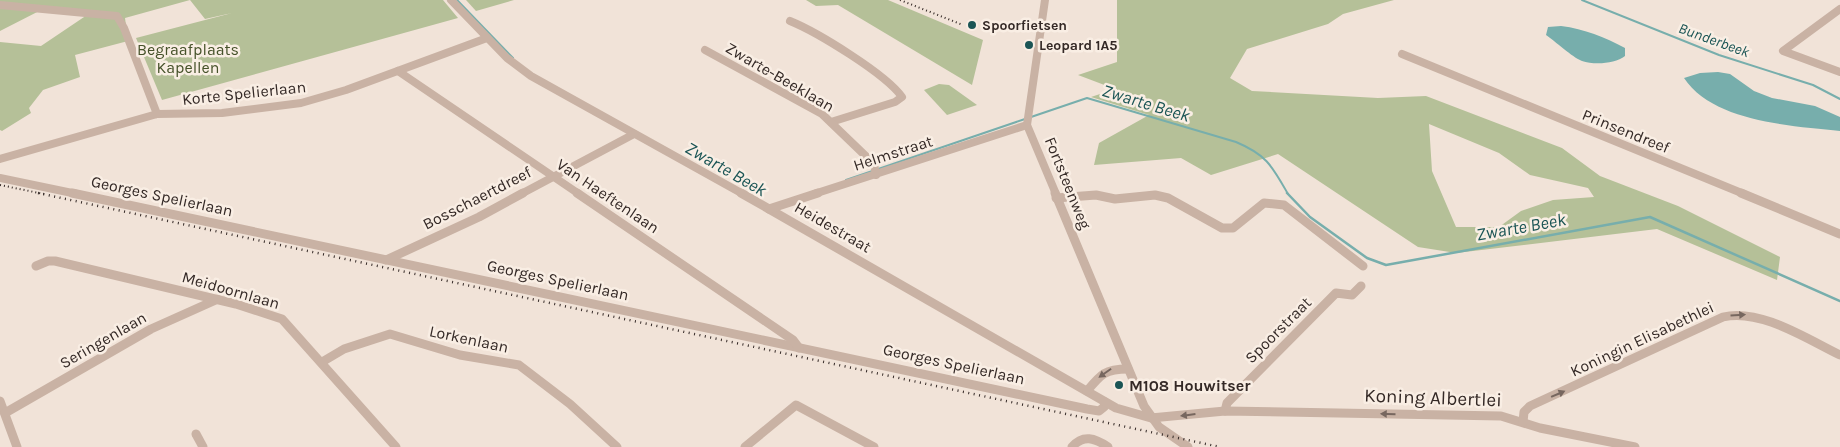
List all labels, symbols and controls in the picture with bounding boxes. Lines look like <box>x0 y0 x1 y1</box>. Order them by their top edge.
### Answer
place label: Spoorfietsen <box>982 17 1067 34</box>
marker: Spoorfietsen <box>966 19 978 31</box>
water label: Bunderbeek <box>1676 19 1752 61</box>
place label: Leopard 1A5 <box>1039 37 1118 54</box>
street label: Zwarte-Beeklaan <box>722 38 838 116</box>
marker: Leopard 1A5 <box>1023 39 1035 51</box>
park label: Begraafplaats Kapellen <box>137 40 239 77</box>
street label: Korte Spelierlaan <box>181 77 307 109</box>
water label: Zwarte Beek <box>1099 79 1193 127</box>
street label: Prinsendreef <box>1580 105 1673 157</box>
street label: Helmstraat <box>851 131 935 175</box>
street label: Fortsteenweg <box>1041 134 1095 232</box>
water label: Zwarte Beek <box>681 137 772 202</box>
street label: Van Haeftenlaan <box>553 155 663 237</box>
street label: Bosschaertdreef <box>419 162 535 234</box>
street label: Georges Spelierlaan <box>89 172 235 220</box>
street label: Heidestraat <box>791 197 875 257</box>
water label: Zwarte Beek <box>1474 208 1568 246</box>
street label: Georges Spelierlaan <box>485 256 631 304</box>
street label: Meidoornlaan <box>180 267 282 313</box>
street label: Spoorstraat <box>1241 293 1315 367</box>
street label: Koningin Elisabethlei <box>1567 297 1717 381</box>
street label: Seringenlaan <box>56 308 150 372</box>
one-way arrow <box>1730 311 1746 319</box>
street label: Lorkenlaan <box>428 321 510 357</box>
street label: Georges Spelierlaan <box>881 340 1027 388</box>
one-way arrow <box>1098 368 1112 378</box>
place label: M108 Houwitser <box>1129 376 1251 395</box>
marker: M108 Houwitser <box>1113 379 1125 391</box>
street label: Koning Albertlei <box>1364 385 1502 411</box>
one-way arrow <box>1551 390 1566 398</box>
one-way arrow <box>1379 410 1395 418</box>
one-way arrow <box>1180 411 1196 419</box>

